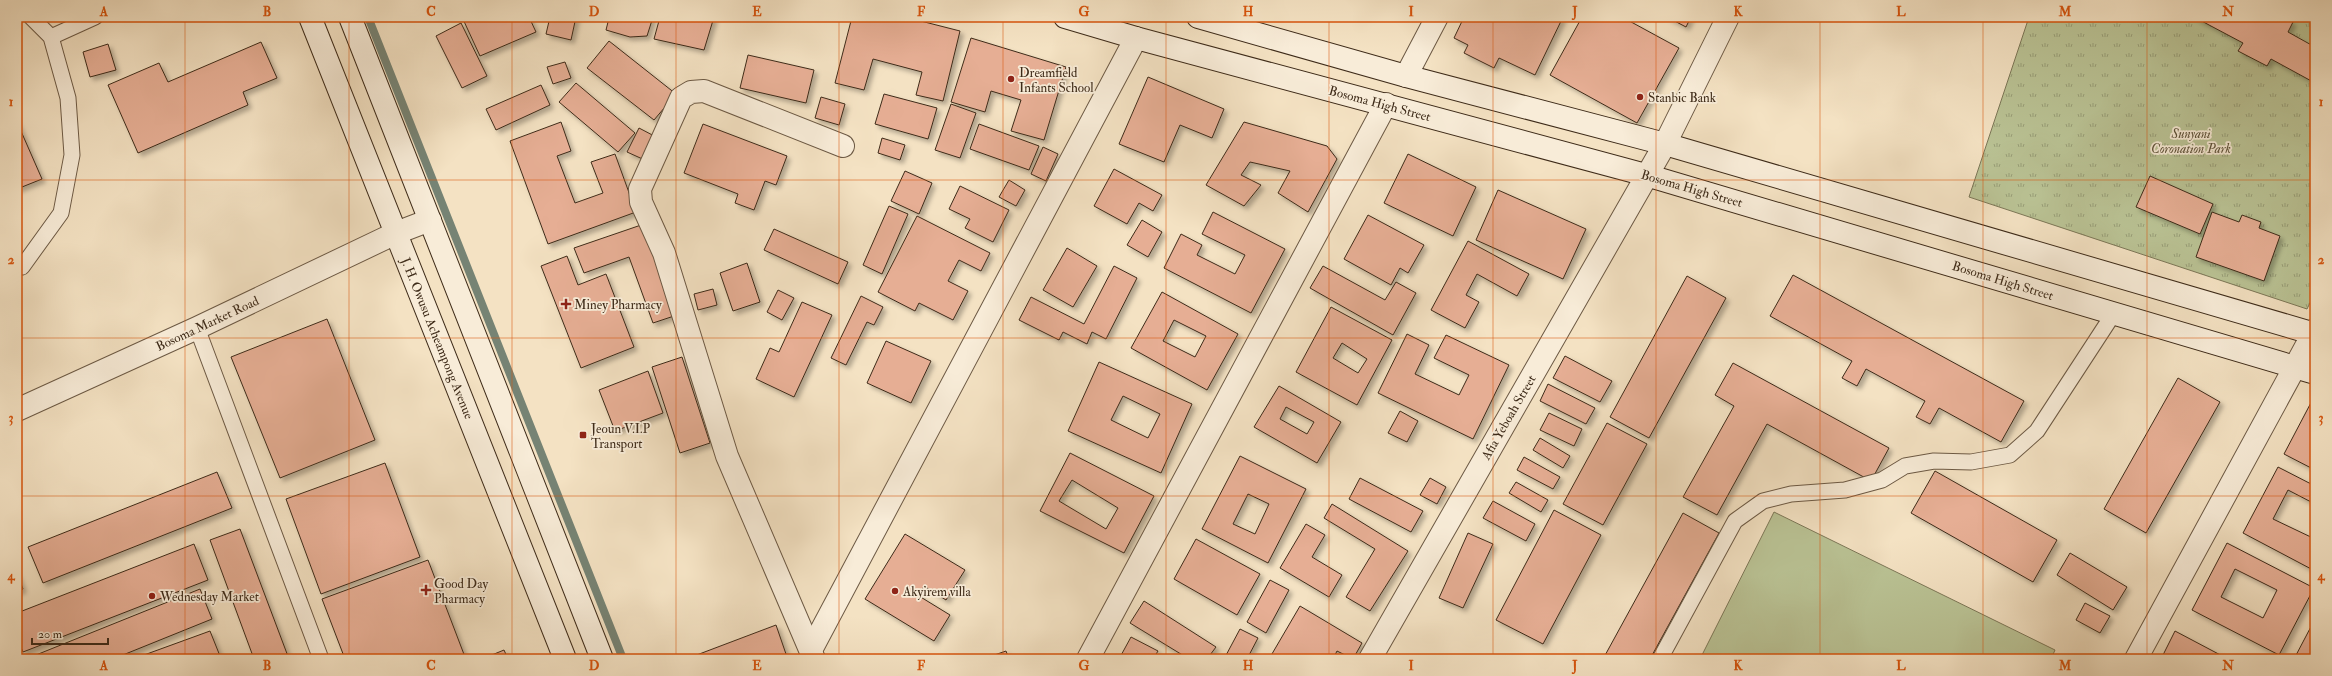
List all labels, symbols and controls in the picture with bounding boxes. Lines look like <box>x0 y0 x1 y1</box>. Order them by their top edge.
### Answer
text: A <box>99 4 109 20</box>
text: B <box>263 4 271 20</box>
text: C <box>426 4 436 20</box>
text: D <box>589 4 600 20</box>
text: E <box>752 4 762 20</box>
text: F <box>917 4 926 20</box>
text: G <box>1079 4 1090 20</box>
text: H <box>1243 4 1254 20</box>
text: I <box>1408 4 1414 20</box>
text: J <box>1571 4 1578 21</box>
text: K <box>1733 4 1743 20</box>
text: L <box>1896 4 1906 20</box>
text: M <box>2058 4 2072 20</box>
text: N <box>2221 4 2234 20</box>
place label: Dreamfield Infants School <box>1019 65 1094 96</box>
marker: Dreamfield Infants School <box>1006 74 1016 84</box>
street label: Bosoma High Street <box>1327 83 1433 125</box>
place label: Stanbic Bank <box>1648 90 1717 106</box>
marker: Stanbic Bank <box>1635 92 1645 102</box>
text: 1 <box>9 94 14 110</box>
text: 1 <box>2319 94 2324 110</box>
park label: Sunyani Coronation Park <box>2151 126 2231 157</box>
street label: Bosoma High Street <box>1639 167 1744 211</box>
text: 2 <box>8 252 15 268</box>
text: 2 <box>2318 252 2325 268</box>
street label: J. H. Owusu Acheampong Avenue <box>396 254 477 422</box>
street label: Bosoma High Street <box>1950 258 2055 304</box>
street label: Bosoma Market Road <box>153 293 262 355</box>
place label: Miney Pharmacy <box>574 297 662 314</box>
marker: Miney Pharmacy <box>561 299 571 309</box>
street label: Afia Yeboah Street <box>1478 372 1540 464</box>
text: 3 <box>9 410 14 426</box>
text: 3 <box>2319 410 2324 426</box>
place label: Jeoun V.I.P Transport <box>590 421 650 453</box>
marker: Jeoun V.I.P Transport <box>578 430 588 440</box>
text: 4 <box>6 568 15 584</box>
text: 4 <box>2316 568 2325 584</box>
place label: Good Day Pharmacy <box>434 576 488 608</box>
place label: Akyirem villa <box>902 584 971 601</box>
marker: Good Day Pharmacy <box>421 585 431 595</box>
marker: Akyirem villa <box>890 586 900 596</box>
place label: Wednesday Market <box>159 589 259 606</box>
marker: Wednesday Market <box>147 591 157 601</box>
scale bar <box>32 620 108 646</box>
text: 20 m <box>38 627 63 642</box>
text: A <box>99 658 109 674</box>
text: B <box>263 658 271 674</box>
text: C <box>426 658 436 674</box>
text: D <box>589 658 600 674</box>
text: E <box>752 658 762 674</box>
text: F <box>917 658 926 674</box>
text: G <box>1079 658 1090 674</box>
text: H <box>1243 658 1254 674</box>
text: I <box>1408 658 1414 674</box>
text: J <box>1571 658 1578 675</box>
text: K <box>1733 658 1743 674</box>
text: L <box>1896 658 1906 674</box>
text: M <box>2058 658 2072 674</box>
text: N <box>2221 658 2234 674</box>

